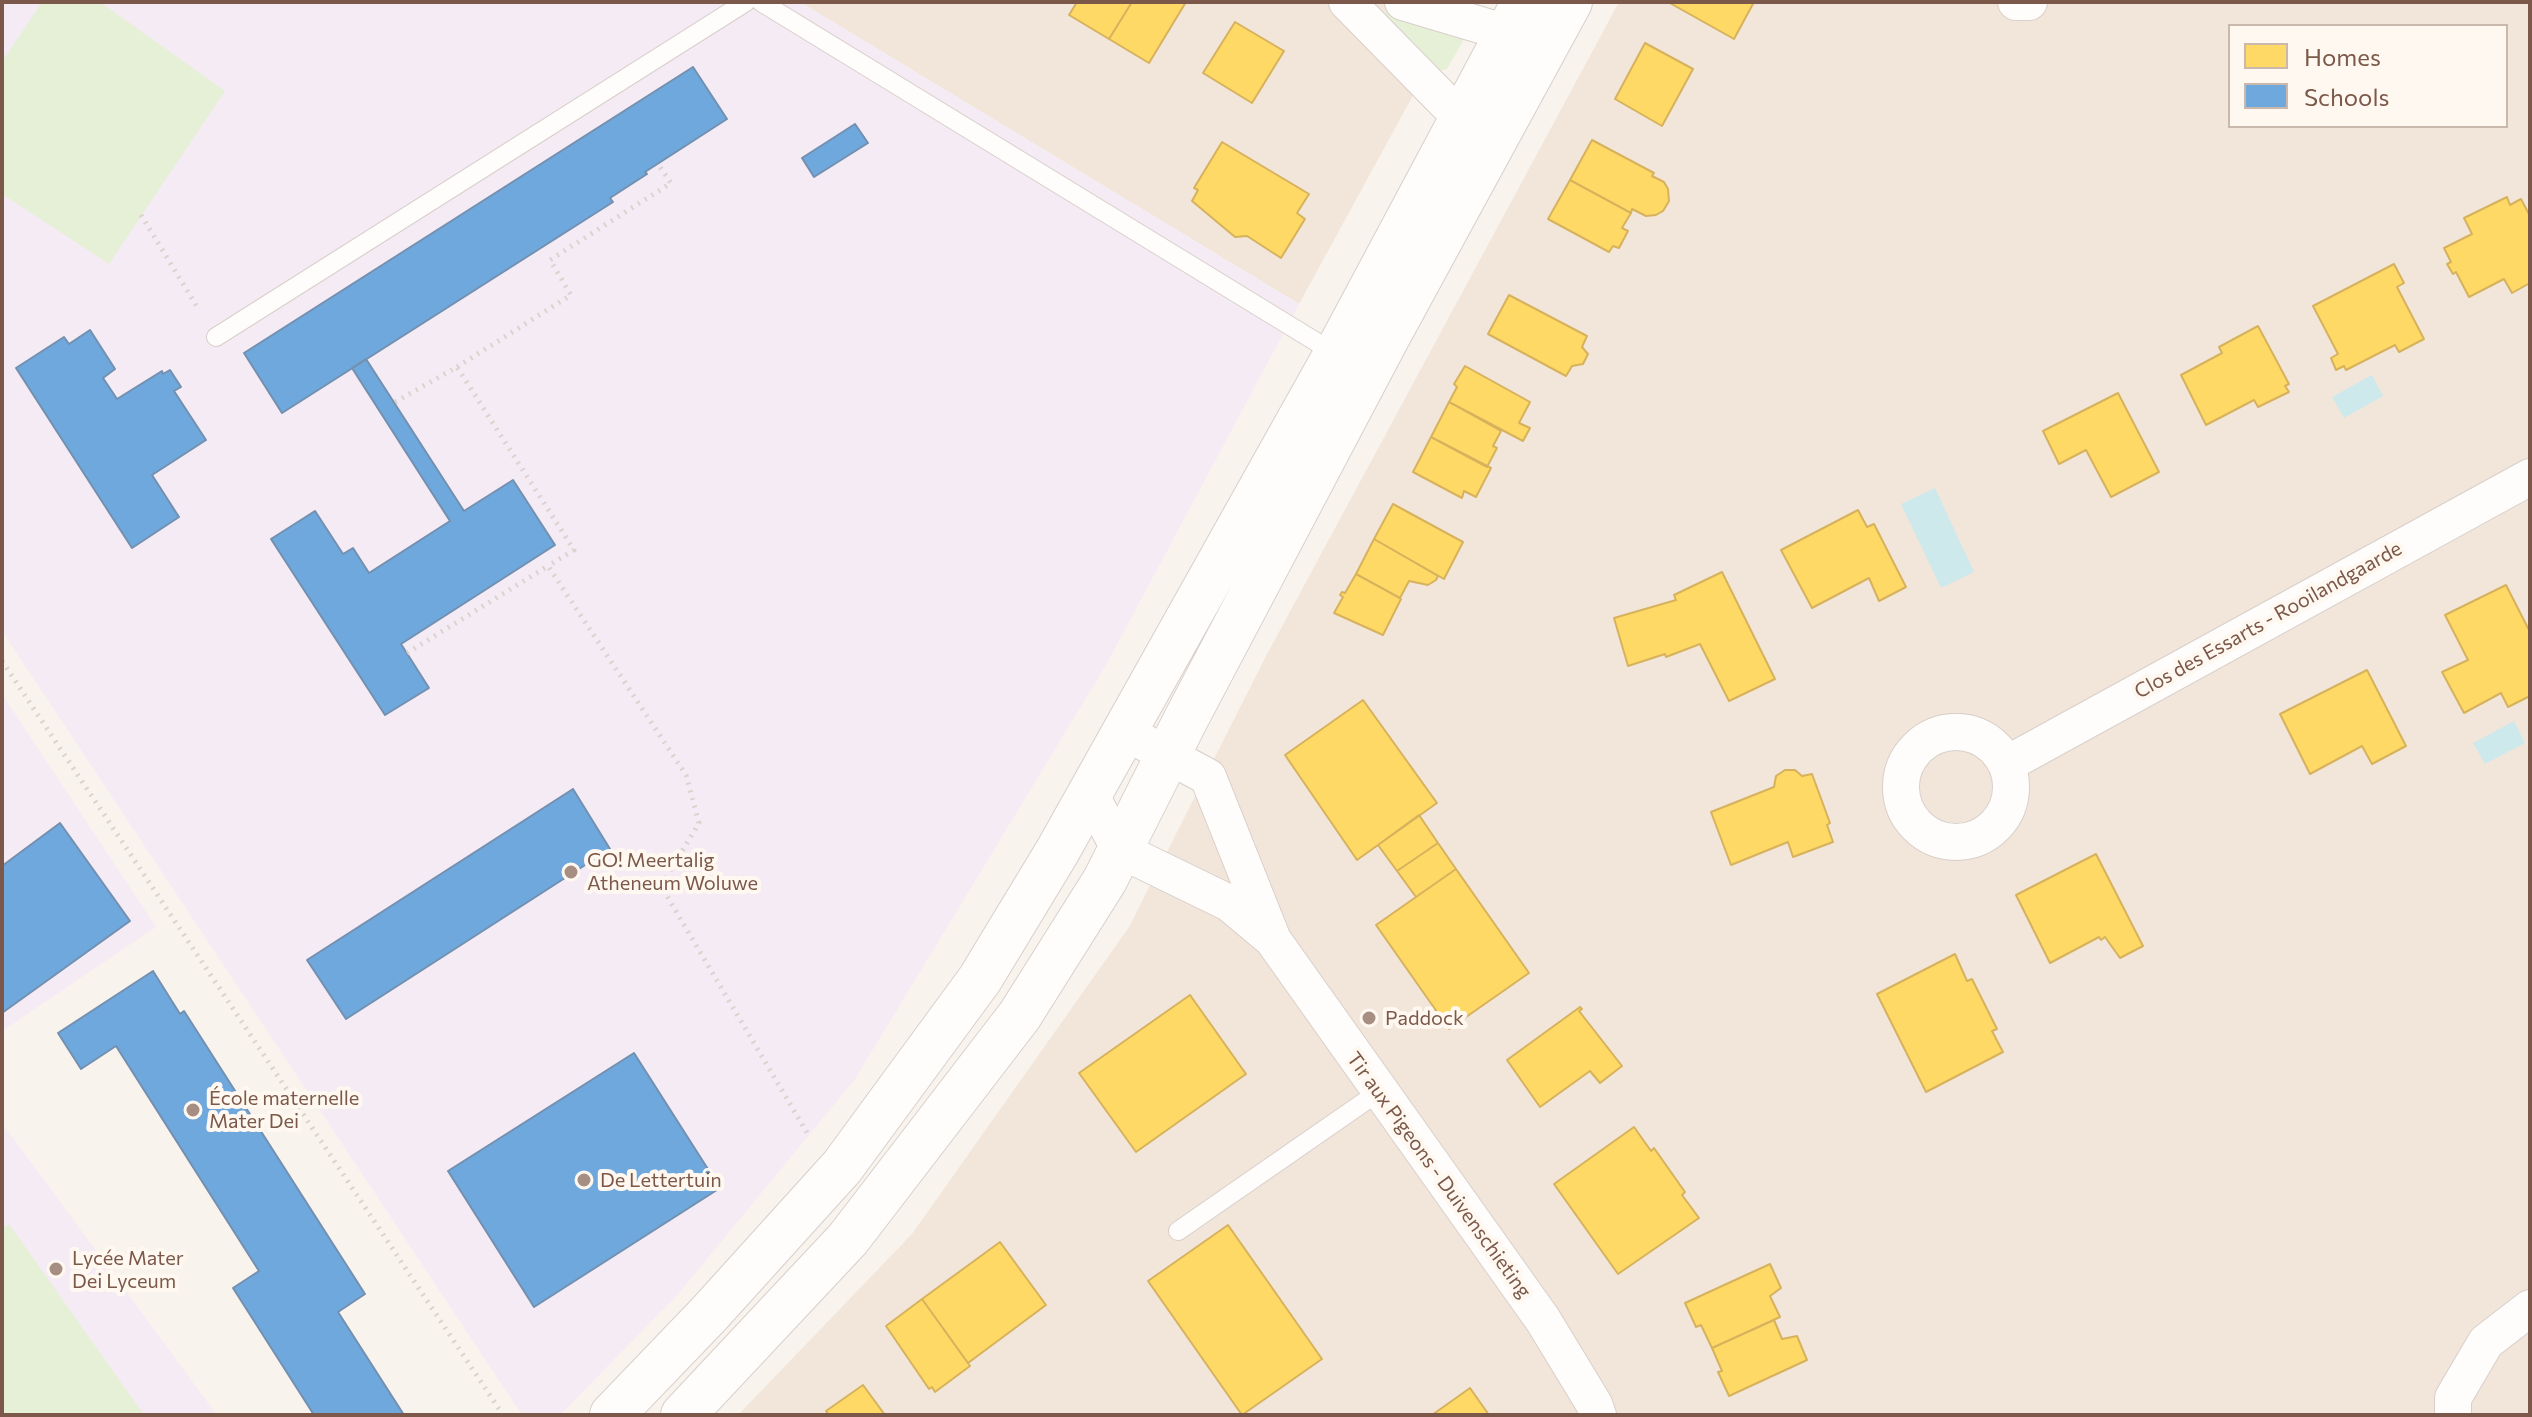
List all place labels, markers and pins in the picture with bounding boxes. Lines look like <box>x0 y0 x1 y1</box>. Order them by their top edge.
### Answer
place label: GO! Meertalig Atheneum Woluwe <box>587 848 758 895</box>
marker: GO! Meertalig Atheneum Woluwe <box>562 863 580 881</box>
place label: Paddock <box>1385 1006 1464 1030</box>
marker: Paddock <box>1360 1009 1378 1027</box>
place label: École maternelle Mater Dei <box>209 1086 359 1133</box>
marker: École maternelle Mater Dei <box>184 1101 202 1119</box>
place label: De Lettertuin <box>600 1168 722 1192</box>
marker: De Lettertuin <box>575 1171 593 1189</box>
place label: Lycée Mater Dei Lyceum <box>72 1246 184 1293</box>
marker: Lycée Mater Dei Lyceum <box>47 1260 65 1278</box>

